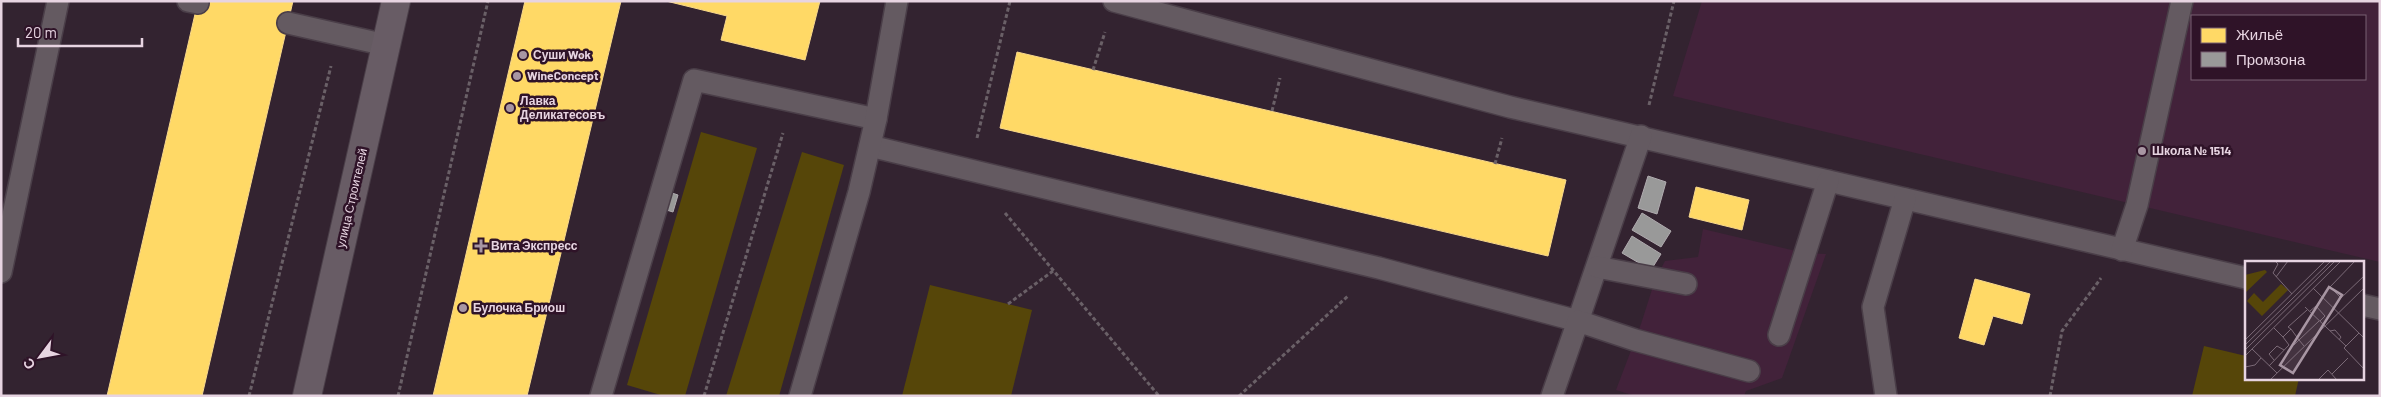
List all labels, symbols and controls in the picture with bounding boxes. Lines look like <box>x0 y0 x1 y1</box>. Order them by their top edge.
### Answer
scale bar <box>18 15 141 47</box>
legend <box>2191 15 2366 80</box>
text: 20 m <box>25 23 57 41</box>
text: Жильё <box>2236 25 2283 43</box>
place label: Суши Wok <box>533 47 592 62</box>
marker: Суши Wok <box>517 49 529 61</box>
text: Промзона <box>2236 50 2306 68</box>
place label: WineConcept <box>527 68 599 82</box>
marker: WineConcept <box>511 70 523 82</box>
place label: Лавка Деликатесовъ <box>520 93 606 122</box>
marker: Лавка Деликатесовъ <box>504 102 516 114</box>
place label: Школа № 1514 <box>2152 143 2232 157</box>
marker: Школа № 1514 <box>2136 145 2148 157</box>
street label: улица Строителей <box>333 147 370 249</box>
place label: Вита Экспресс <box>491 238 578 253</box>
marker: Вита Экспресс <box>475 240 487 252</box>
inset map <box>2245 261 2364 380</box>
place label: Булочка Бриош <box>473 300 565 315</box>
marker: Булочка Бриош <box>457 302 469 314</box>
north arrow <box>15 332 65 382</box>
text: С <box>19 355 38 373</box>

